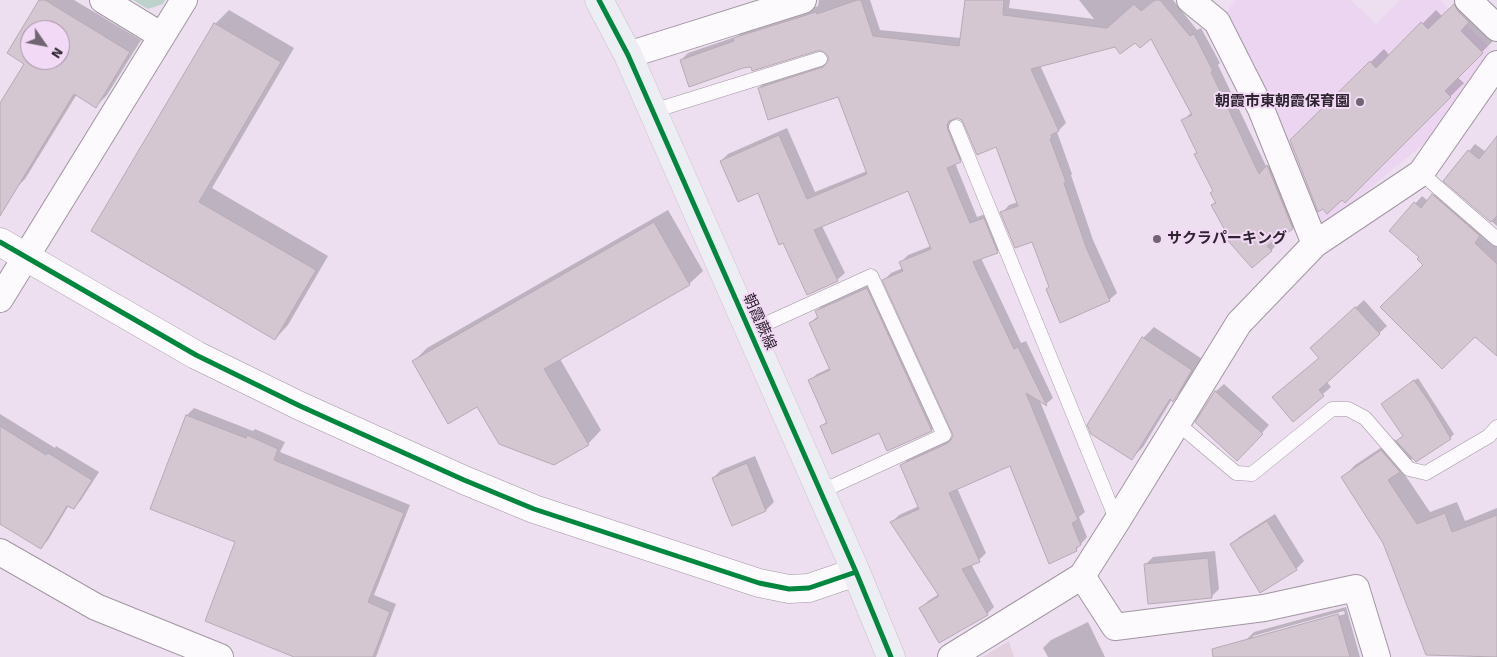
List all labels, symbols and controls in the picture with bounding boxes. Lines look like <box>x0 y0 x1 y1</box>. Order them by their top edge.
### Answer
north arrow <box>20 20 70 70</box>
text: N <box>47 44 67 62</box>
place label: 朝霞市東朝霞保育園 <box>1215 93 1350 111</box>
marker: 朝霞市東朝霞保育園 <box>1354 96 1366 108</box>
place label: サクラパーキング <box>1167 230 1287 248</box>
marker: サクラパーキング <box>1151 233 1163 245</box>
street label: 朝霞蕨線 <box>739 291 779 353</box>

